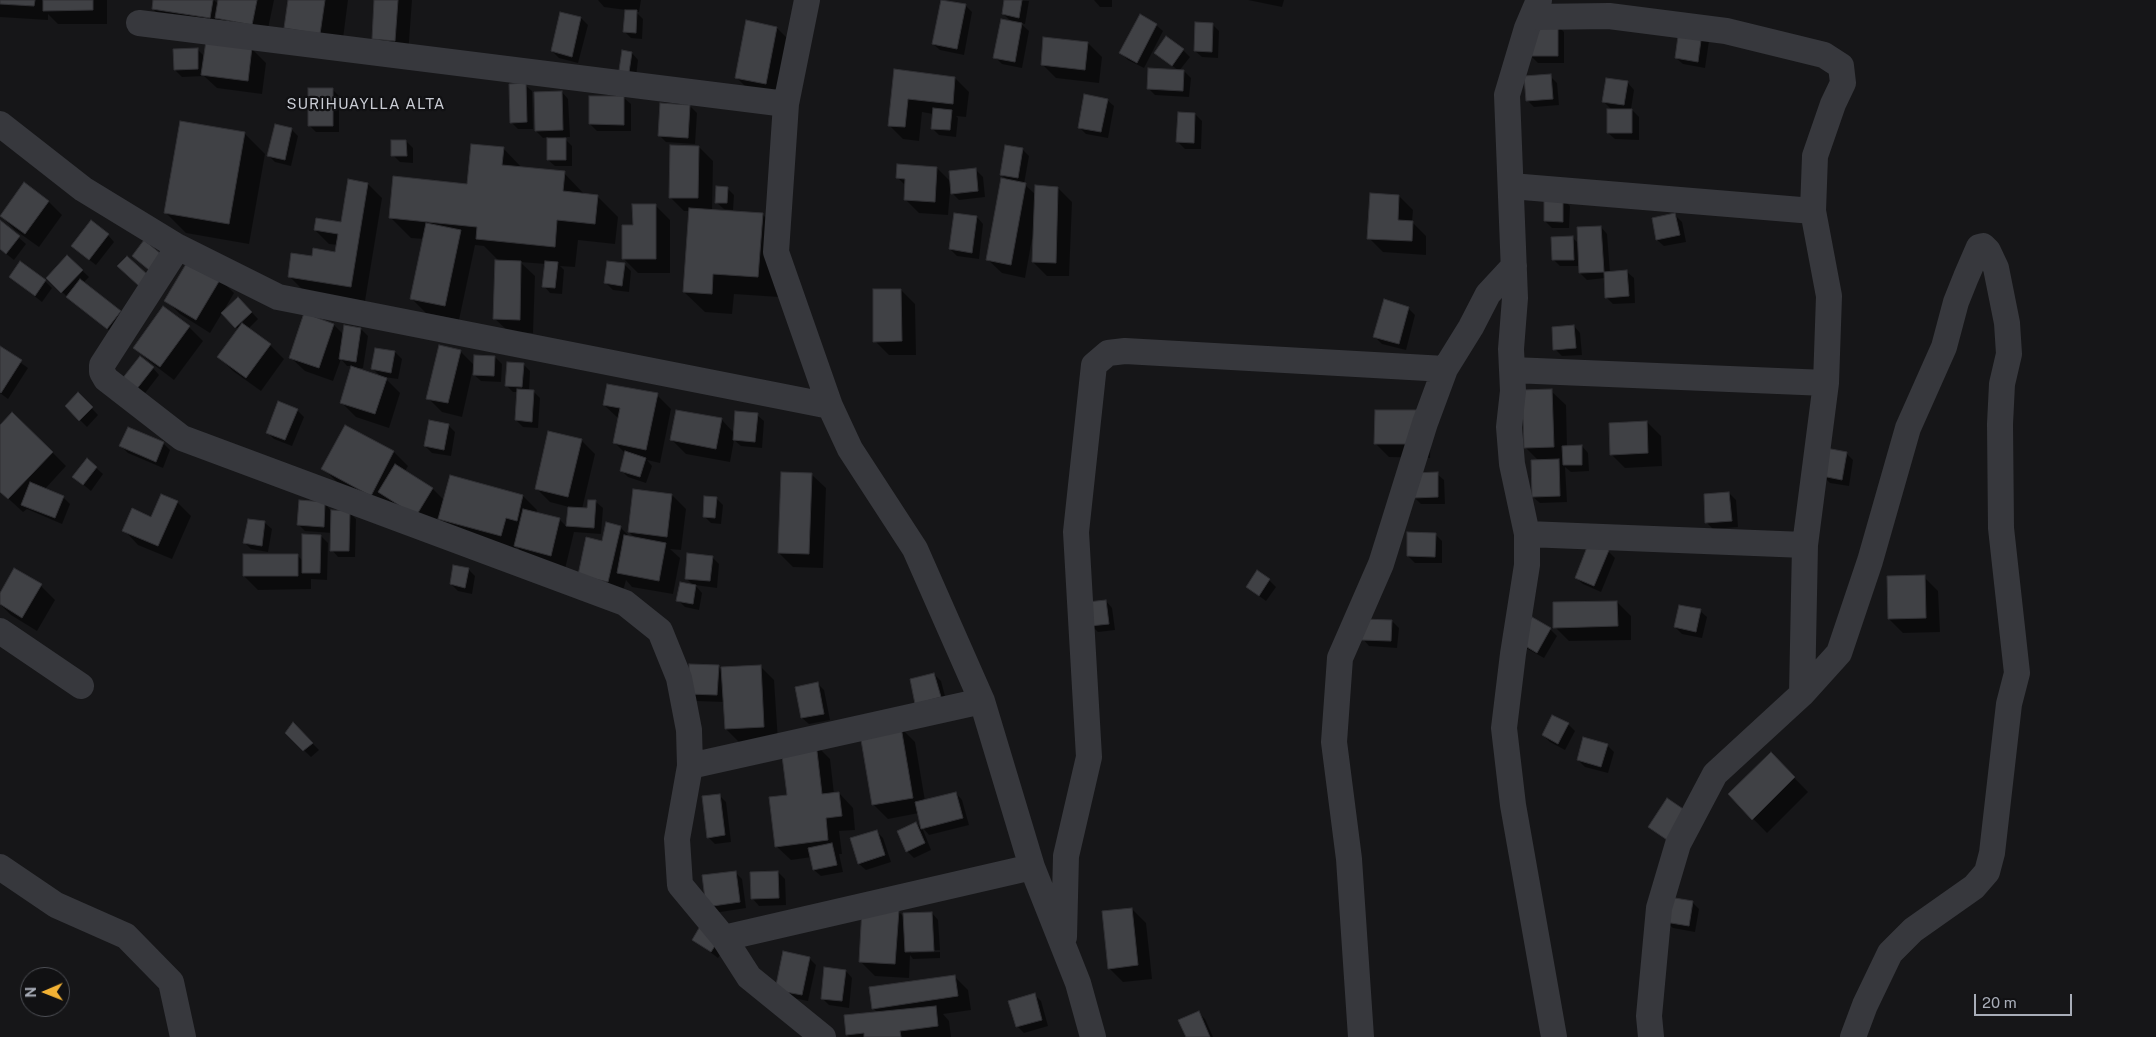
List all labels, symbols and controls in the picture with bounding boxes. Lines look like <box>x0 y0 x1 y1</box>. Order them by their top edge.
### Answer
district label: SURIHUAYLLA ALTA <box>285 95 447 113</box>
north arrow <box>20 967 70 1017</box>
scale bar <box>1976 984 2074 1016</box>
text: N <box>23 987 39 998</box>
text: 20 m <box>1982 994 2017 1011</box>

